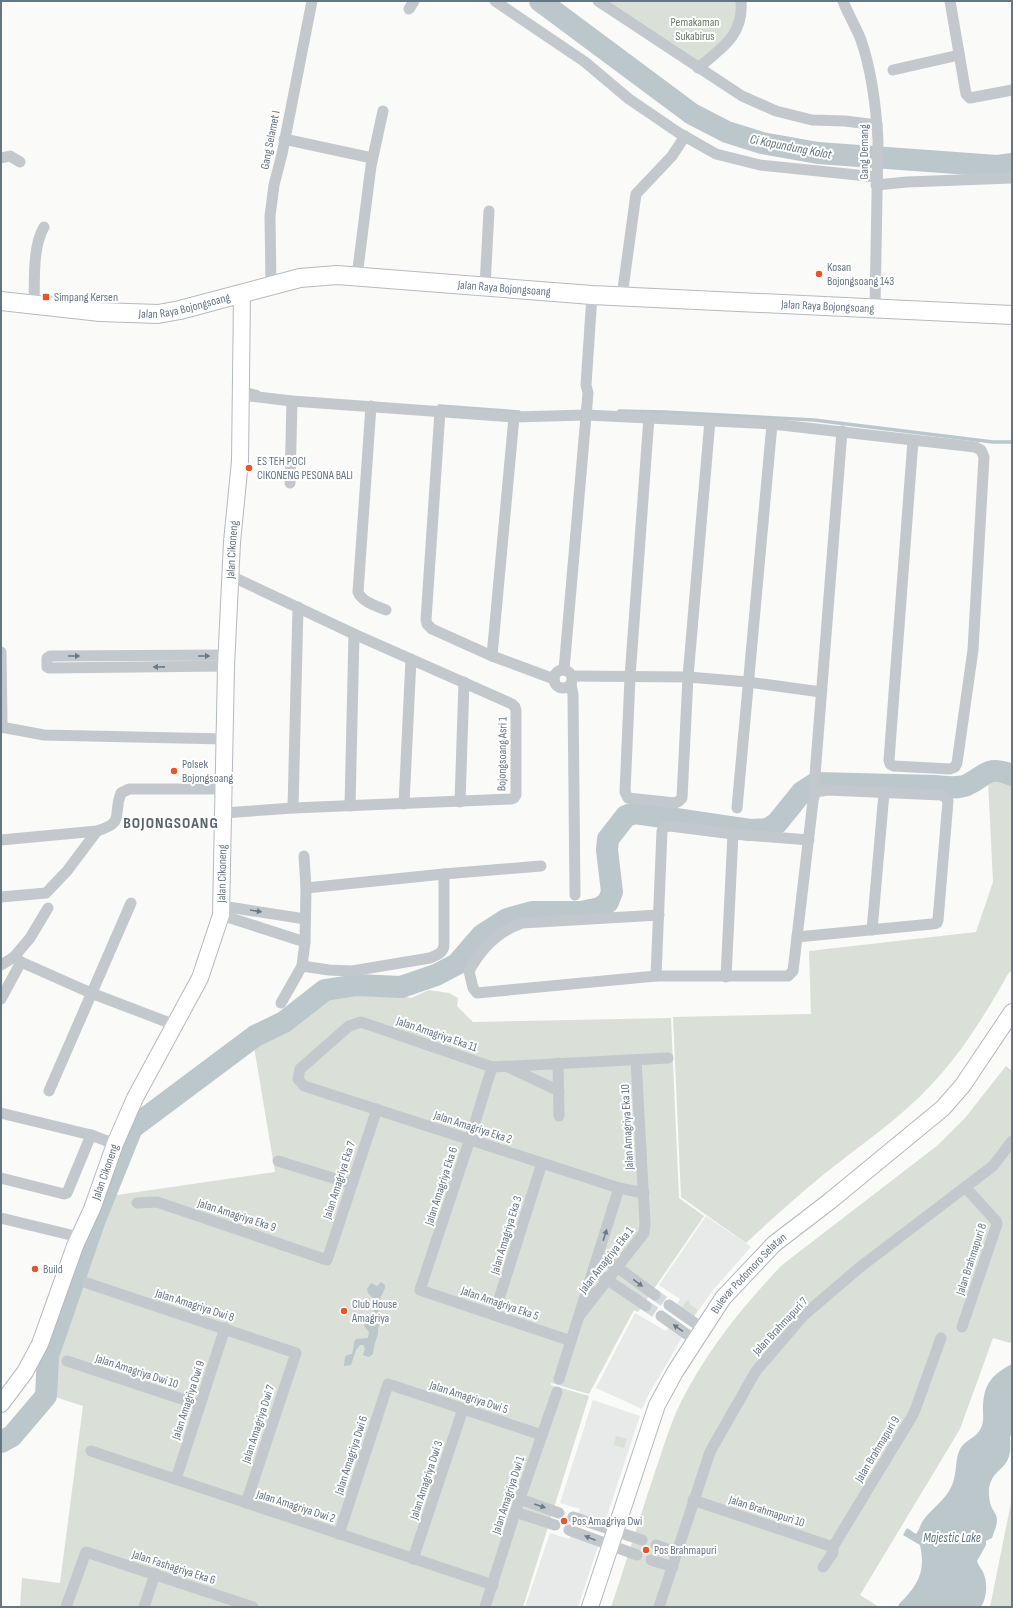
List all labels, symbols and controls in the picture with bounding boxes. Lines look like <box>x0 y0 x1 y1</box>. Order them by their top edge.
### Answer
park label: Pemakaman Sukabirus <box>671 15 719 44</box>
street label: Gang Selamet I <box>257 109 284 171</box>
street label: Gang Demang <box>857 124 872 180</box>
water label: Ci Kapundung Kolot <box>748 131 834 163</box>
place label: Kosan Bojongsoang 143 <box>827 260 894 289</box>
marker: Kosan Bojongsoang 143 <box>814 269 824 279</box>
street label: Jalan Raya Bojongsoang <box>456 277 551 300</box>
place label: Simpang Kersen <box>54 290 118 305</box>
street label: Jalan Raya Bojongsoang <box>137 290 232 322</box>
marker: Simpang Kersen <box>41 292 51 302</box>
street label: Jalan Raya Bojongsoang <box>780 297 875 316</box>
place label: ES TEH POCI CIKONENG PESONA BALI <box>257 454 353 483</box>
marker: ES TEH POCI CIKONENG PESONA BALI <box>244 463 254 473</box>
street label: Jalan Cikoneng <box>223 520 242 580</box>
one-way arrow <box>68 653 81 659</box>
one-way arrow <box>198 653 211 659</box>
one-way arrow <box>152 664 165 670</box>
street label: Bojongsoang Asri 1 <box>494 716 511 791</box>
place label: Polsek Bojongsoang <box>182 757 233 786</box>
marker: Polsek Bojongsoang <box>169 766 179 776</box>
district label: BOJONGSOANG <box>123 814 219 833</box>
street label: Jalan Cikoneng <box>214 844 230 904</box>
one-way arrow <box>250 908 262 914</box>
street label: Jalan Amagriya Eka 11 <box>393 1013 480 1056</box>
street label: Jalan Amagriya Eka 10 <box>618 1084 637 1171</box>
street label: Jalan Amagriya Eka 2 <box>431 1108 514 1147</box>
street label: Jalan Amagriya Eka 7 <box>320 1139 359 1222</box>
street label: Jalan Cikoneng <box>88 1142 123 1203</box>
street label: Jalan Amagriya Eka 6 <box>421 1145 461 1228</box>
street label: Jalan Amagriya Eka 3 <box>487 1194 526 1277</box>
street label: Jalan Amagriya Eka 9 <box>195 1195 278 1235</box>
street label: Jalan Brahmapuri 8 <box>953 1221 990 1298</box>
street label: Jalan Amagriya Eka 1 <box>575 1223 638 1297</box>
one-way arrow <box>602 1229 608 1241</box>
street label: Bulevar Podomoro Selatan <box>708 1230 790 1317</box>
place label: Build <box>43 1262 63 1277</box>
marker: Build <box>30 1264 40 1274</box>
one-way arrow <box>633 1279 643 1287</box>
street label: Jalan Amagriya Eka 5 <box>458 1283 541 1324</box>
street label: Jalan Amagriya Dwi 8 <box>153 1285 236 1325</box>
street label: Jalan Brahmapuri 7 <box>749 1294 811 1359</box>
place label: Club House Amagriya <box>351 1297 397 1326</box>
marker: Club House Amagriya <box>339 1306 349 1316</box>
one-way arrow <box>672 1324 683 1332</box>
street label: Jalan Amagriya Dwi 10 <box>92 1351 180 1392</box>
street label: Jalan Amagriya Dwi 9 <box>168 1359 208 1443</box>
street label: Jalan Amagriya Dwi 5 <box>427 1377 510 1417</box>
street label: Jalan Amagriya Dwi 7 <box>238 1383 278 1466</box>
street label: Jalan Brahmapuri 9 <box>851 1413 903 1486</box>
street label: Jalan Amagriya Dwi 6 <box>331 1414 371 1497</box>
street label: Jalan Amagriya Dwi 3 <box>406 1439 446 1522</box>
street label: Jalan Amagriya Dwi 1 <box>489 1454 528 1537</box>
street label: Jalan Amagriya Dwi 2 <box>254 1486 337 1526</box>
street label: Jalan Brahmapuri 10 <box>726 1492 807 1531</box>
one-way arrow <box>534 1503 546 1509</box>
place label: Pos Amagriya Dwi <box>572 1514 642 1529</box>
marker: Pos Amagriya Dwi <box>559 1516 569 1526</box>
water label: Majestic Lake <box>923 1530 981 1546</box>
one-way arrow <box>584 1535 595 1541</box>
place label: Pos Brahmapuri <box>654 1543 717 1558</box>
marker: Pos Brahmapuri <box>641 1545 651 1555</box>
street label: Jalan Fashagriya Eka 6 <box>129 1547 217 1588</box>

